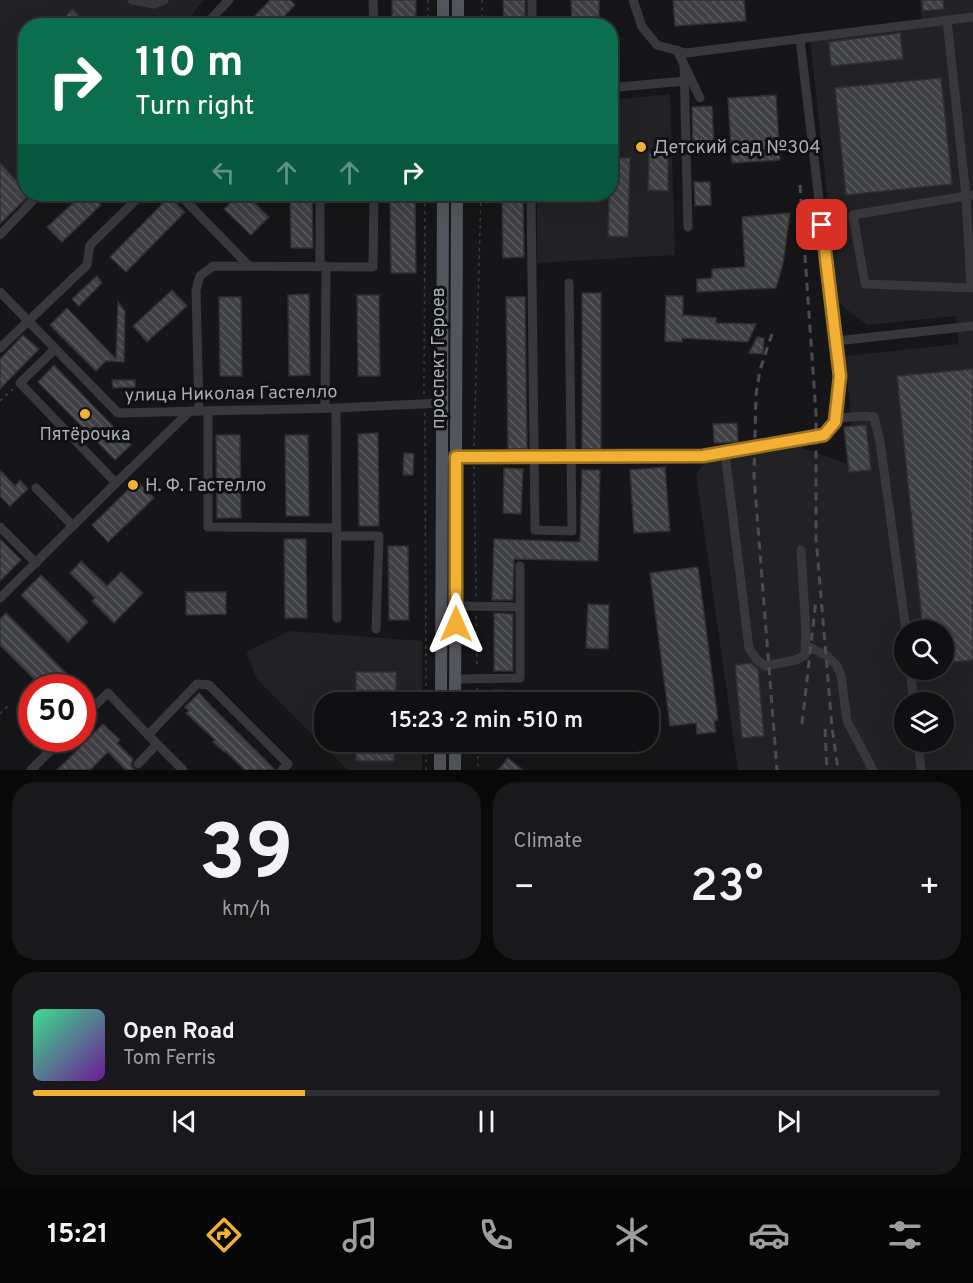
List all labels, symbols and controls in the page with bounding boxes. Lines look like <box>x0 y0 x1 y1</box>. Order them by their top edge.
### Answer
text: 110 m <box>135 38 244 91</box>
icon: right <box>36 42 114 120</box>
text: Turn right <box>135 90 254 124</box>
place label: Детский сад №304 <box>653 137 821 160</box>
marker: Детский сад №304 <box>634 140 648 154</box>
icon: left <box>207 156 240 189</box>
icon: ahead <box>270 156 303 189</box>
icon: ahead <box>333 156 366 189</box>
icon: right <box>396 156 429 189</box>
pin <box>796 199 847 250</box>
icon: arrive <box>805 208 838 241</box>
street label: проспект Героев <box>428 287 451 429</box>
street label: улица Николая Гастелло <box>124 381 338 408</box>
marker: Пятёрочка <box>78 407 92 421</box>
place label: Пятёрочка <box>39 424 131 447</box>
place label: Н. Ф. Гастелло <box>145 475 266 498</box>
marker: Н. Ф. Гастелло <box>126 478 140 492</box>
position arrow <box>424 592 488 656</box>
map controls <box>894 620 954 752</box>
button: search <box>894 620 954 680</box>
speed limit sign: 50 <box>18 674 96 752</box>
button: layers <box>894 692 954 752</box>
text: 15:23 · 2 min · 510 m <box>390 708 583 735</box>
text: 39 <box>199 808 294 907</box>
text: Climate <box>514 829 582 855</box>
text: 23° <box>690 860 763 917</box>
text: − <box>514 868 535 910</box>
text: + <box>919 868 940 910</box>
text: km/h <box>222 897 271 923</box>
text: Open Road <box>123 1019 235 1046</box>
text: Tom Ferris <box>123 1046 216 1072</box>
icon: previous <box>168 1105 201 1138</box>
icon: pause <box>470 1105 503 1138</box>
icon: next <box>772 1105 805 1138</box>
icon: directions <box>203 1214 245 1256</box>
icon: music <box>339 1214 381 1256</box>
icon: phone <box>475 1214 517 1256</box>
icon: climate <box>611 1214 653 1256</box>
icon: car <box>748 1214 790 1256</box>
icon: filters <box>884 1214 926 1256</box>
text: 15:21 <box>47 1218 108 1252</box>

